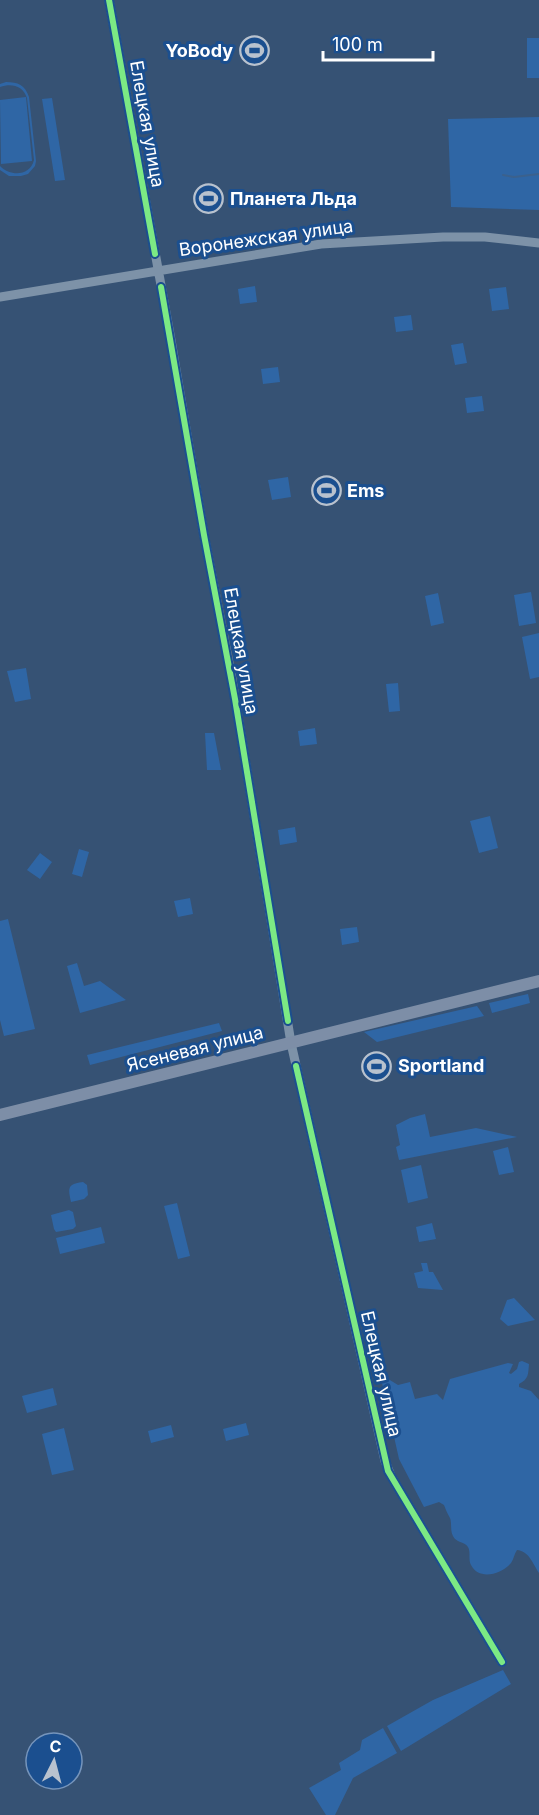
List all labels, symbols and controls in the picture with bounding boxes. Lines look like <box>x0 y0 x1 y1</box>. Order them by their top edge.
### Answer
scale bar <box>323 24 432 62</box>
text: 100 m <box>332 34 383 55</box>
sports icon: YoBody <box>238 35 270 67</box>
place label: YoBody <box>165 40 233 61</box>
street label: Елецкая улица <box>126 59 169 189</box>
sports icon: Планета Льда <box>193 183 225 215</box>
place label: Планета Льда <box>230 188 357 209</box>
street label: Воронежская улица <box>178 215 354 260</box>
sports icon: Ems <box>310 475 342 507</box>
place label: Ems <box>347 480 384 501</box>
street label: Елецкая улица <box>220 586 263 716</box>
street label: Ясеневая улица <box>124 1021 265 1076</box>
sports icon: Sportland <box>361 1050 393 1082</box>
place label: Sportland <box>398 1055 484 1076</box>
street label: Елецкая улица <box>357 1309 406 1439</box>
north arrow <box>24 1731 84 1791</box>
text: С <box>49 1736 63 1757</box>

